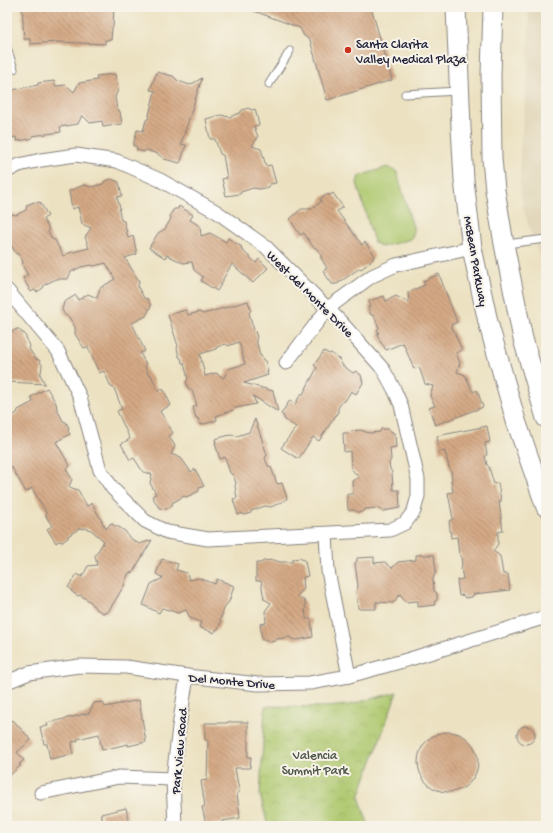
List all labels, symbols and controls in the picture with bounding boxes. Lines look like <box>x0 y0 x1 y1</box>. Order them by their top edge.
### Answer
place label: Santa Clarita Valley Medical Plaza <box>355 38 467 68</box>
marker: Santa Clarita Valley Medical Plaza <box>343 45 353 55</box>
street label: McBean Parkway <box>459 215 490 308</box>
street label: West del Monte Drive <box>263 248 356 341</box>
street label: Del Monte Drive <box>187 671 276 694</box>
street label: Park View Road <box>169 706 192 796</box>
park label: Valencia Summit Park <box>282 749 349 779</box>

